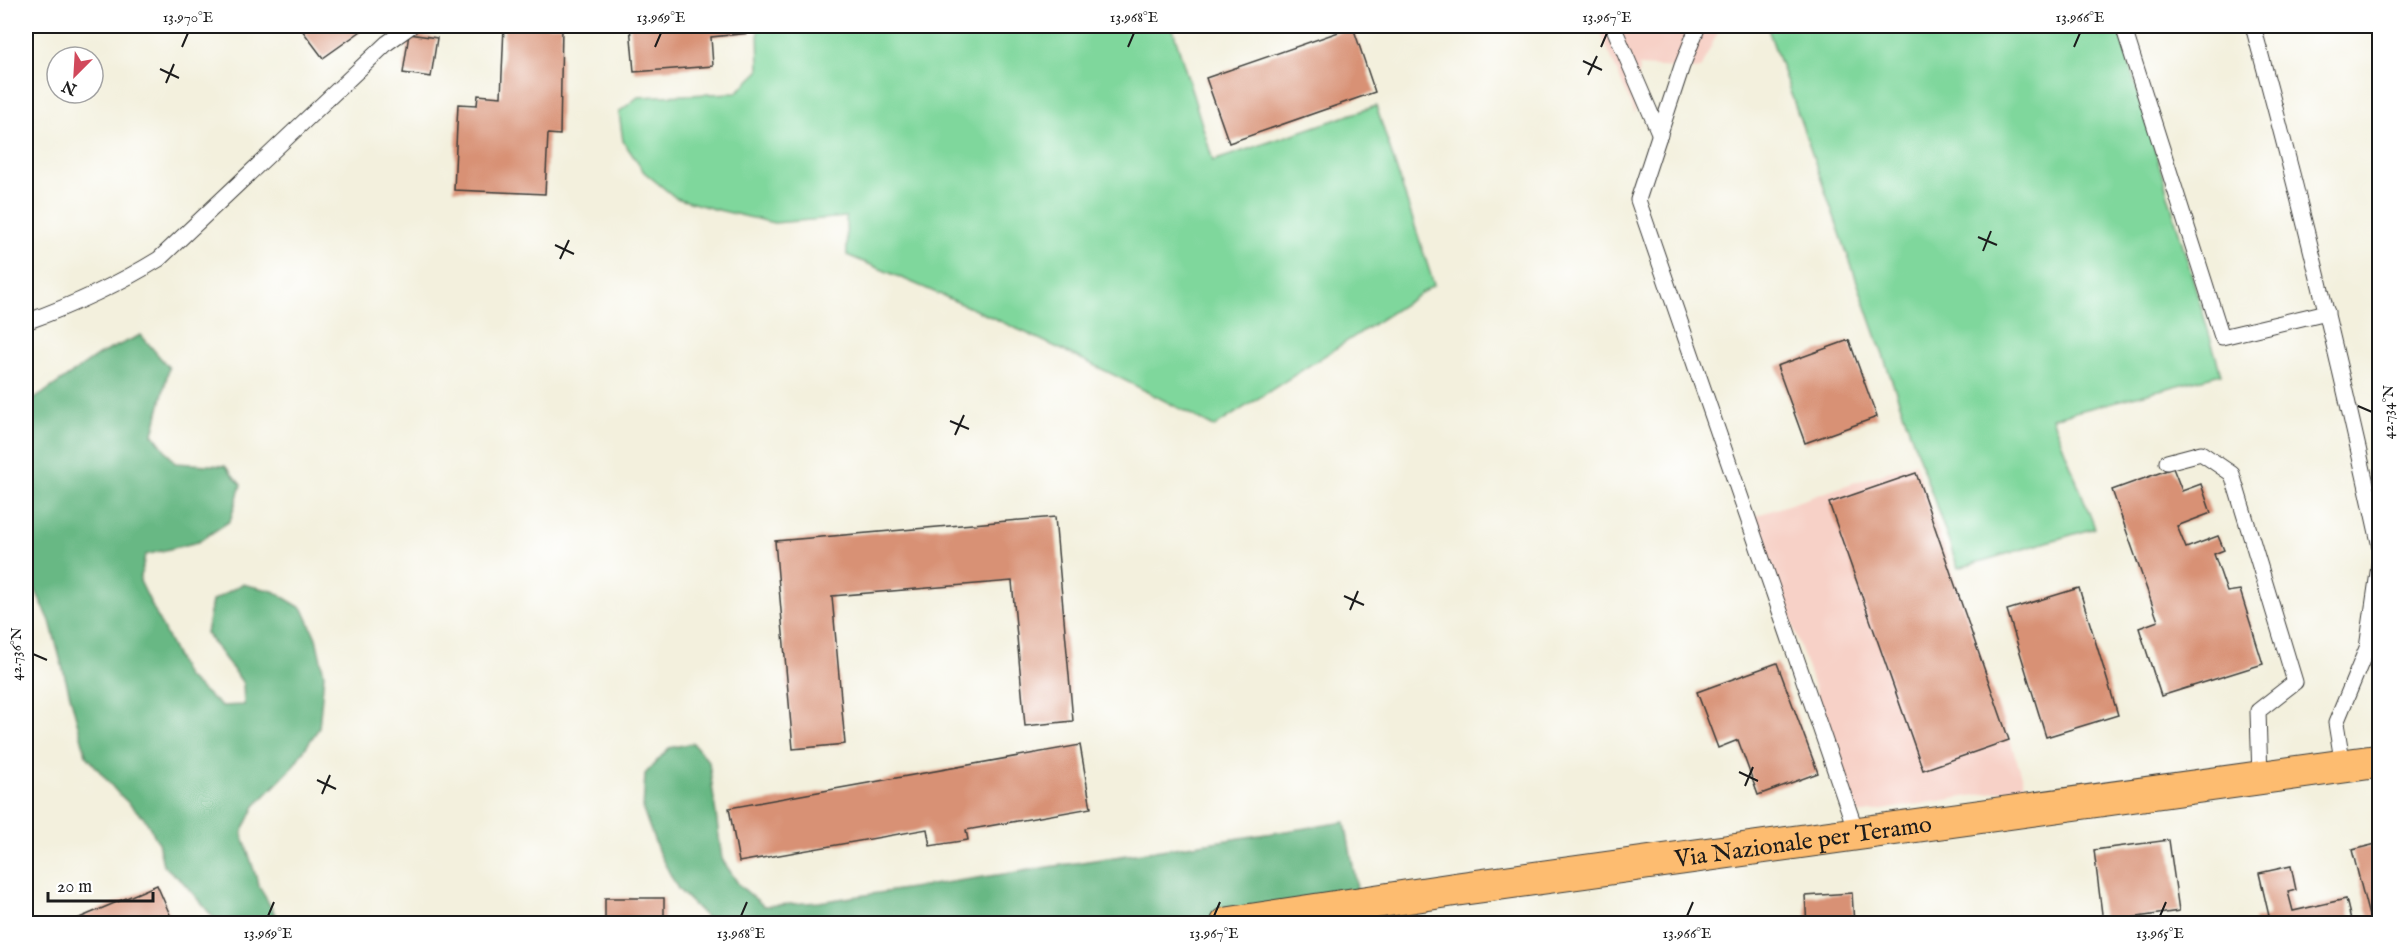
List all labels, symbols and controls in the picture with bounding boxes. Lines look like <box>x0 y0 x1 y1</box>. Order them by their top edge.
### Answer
text: 13.970°E <box>163 8 213 27</box>
text: 13.969°E <box>637 8 685 27</box>
text: 13.968°E <box>1110 8 1158 27</box>
text: 13.967°E <box>1582 8 1632 27</box>
text: 13.966°E <box>2056 8 2104 27</box>
north arrow <box>45 45 105 105</box>
text: N <box>59 75 81 99</box>
text: 42.734°N <box>2379 385 2398 439</box>
text: 42.736°N <box>7 627 26 681</box>
street label: Via Nazionale per Teramo <box>1672 809 1934 876</box>
scale bar <box>48 865 153 903</box>
text: 20 m <box>57 876 92 899</box>
text: 13.969°E <box>244 924 292 943</box>
text: 13.968°E <box>717 924 765 943</box>
text: 13.967°E <box>1189 924 1239 943</box>
text: 13.966°E <box>1663 924 1711 943</box>
text: 13.965°E <box>2136 924 2184 943</box>

